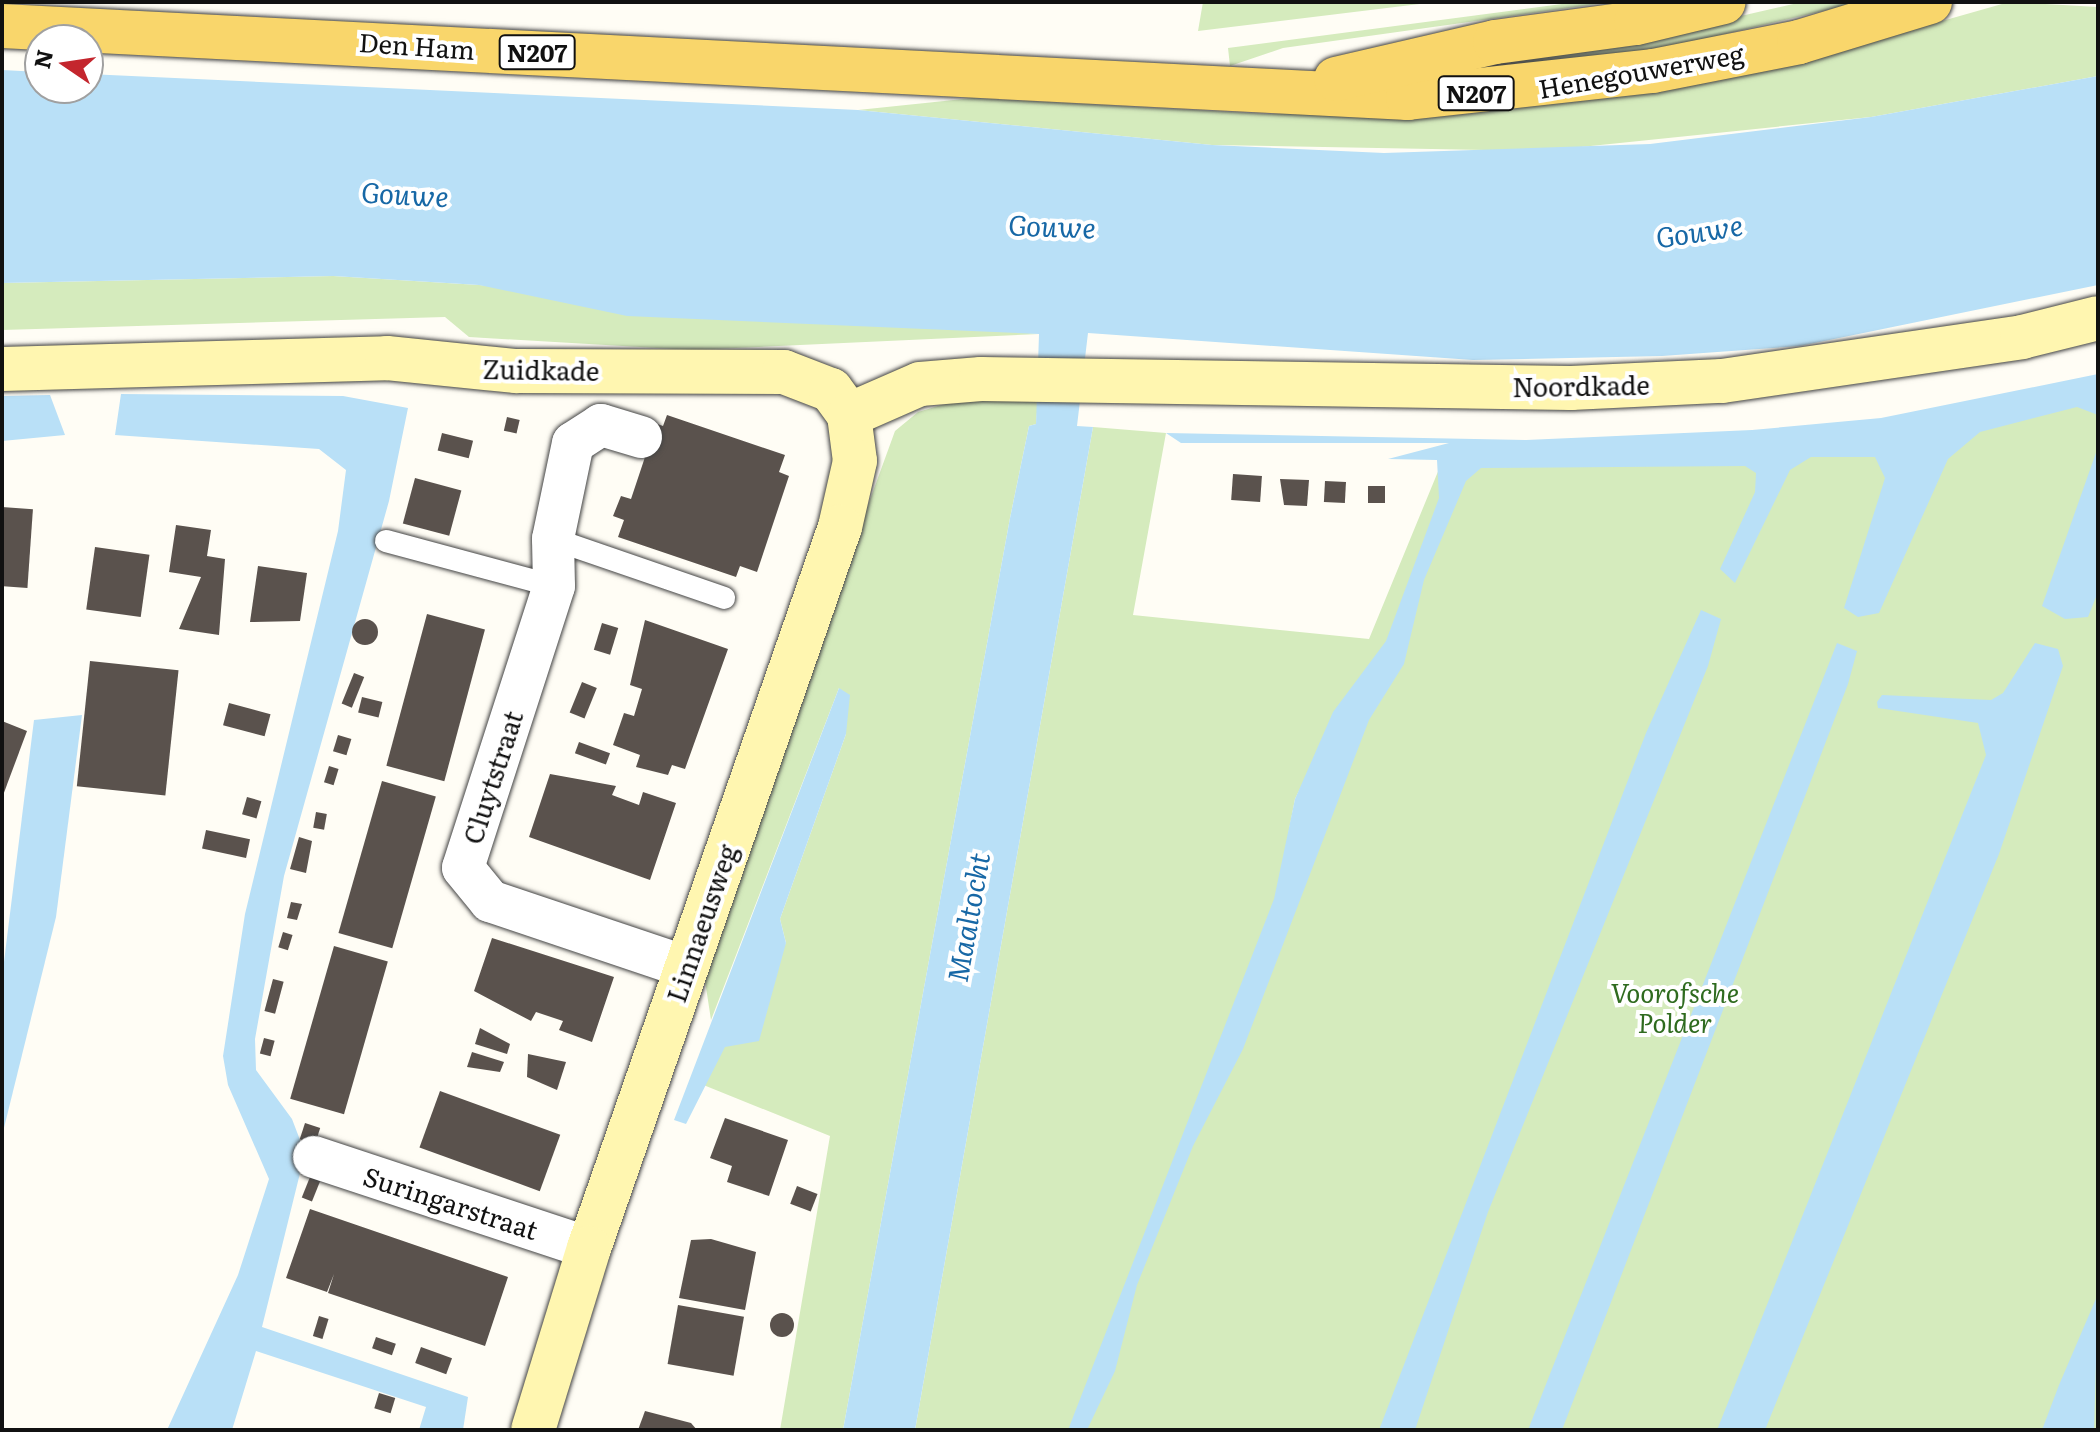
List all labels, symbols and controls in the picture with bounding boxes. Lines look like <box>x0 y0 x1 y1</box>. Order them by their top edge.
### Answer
north arrow <box>24 24 104 104</box>
street label: Den Ham <box>358 25 476 65</box>
road number: N207 <box>497 32 577 72</box>
street label: Henegouwerweg <box>1536 37 1746 103</box>
text: N <box>24 46 60 72</box>
road number: N207 <box>1436 73 1516 113</box>
water label: Gouwe <box>360 174 450 212</box>
water label: Gouwe <box>1008 207 1096 243</box>
water label: Gouwe <box>1653 207 1745 253</box>
street label: Zuidkade <box>482 352 600 386</box>
street label: Noordkade <box>1512 368 1650 402</box>
street label: Cluytstraat <box>456 706 528 848</box>
street label: Linnaeusweg <box>659 840 743 1006</box>
water label: Maaltocht <box>939 850 995 984</box>
park label: Voorofsche Polder <box>1611 976 1739 1038</box>
street label: Suringarstraat <box>360 1159 542 1245</box>

